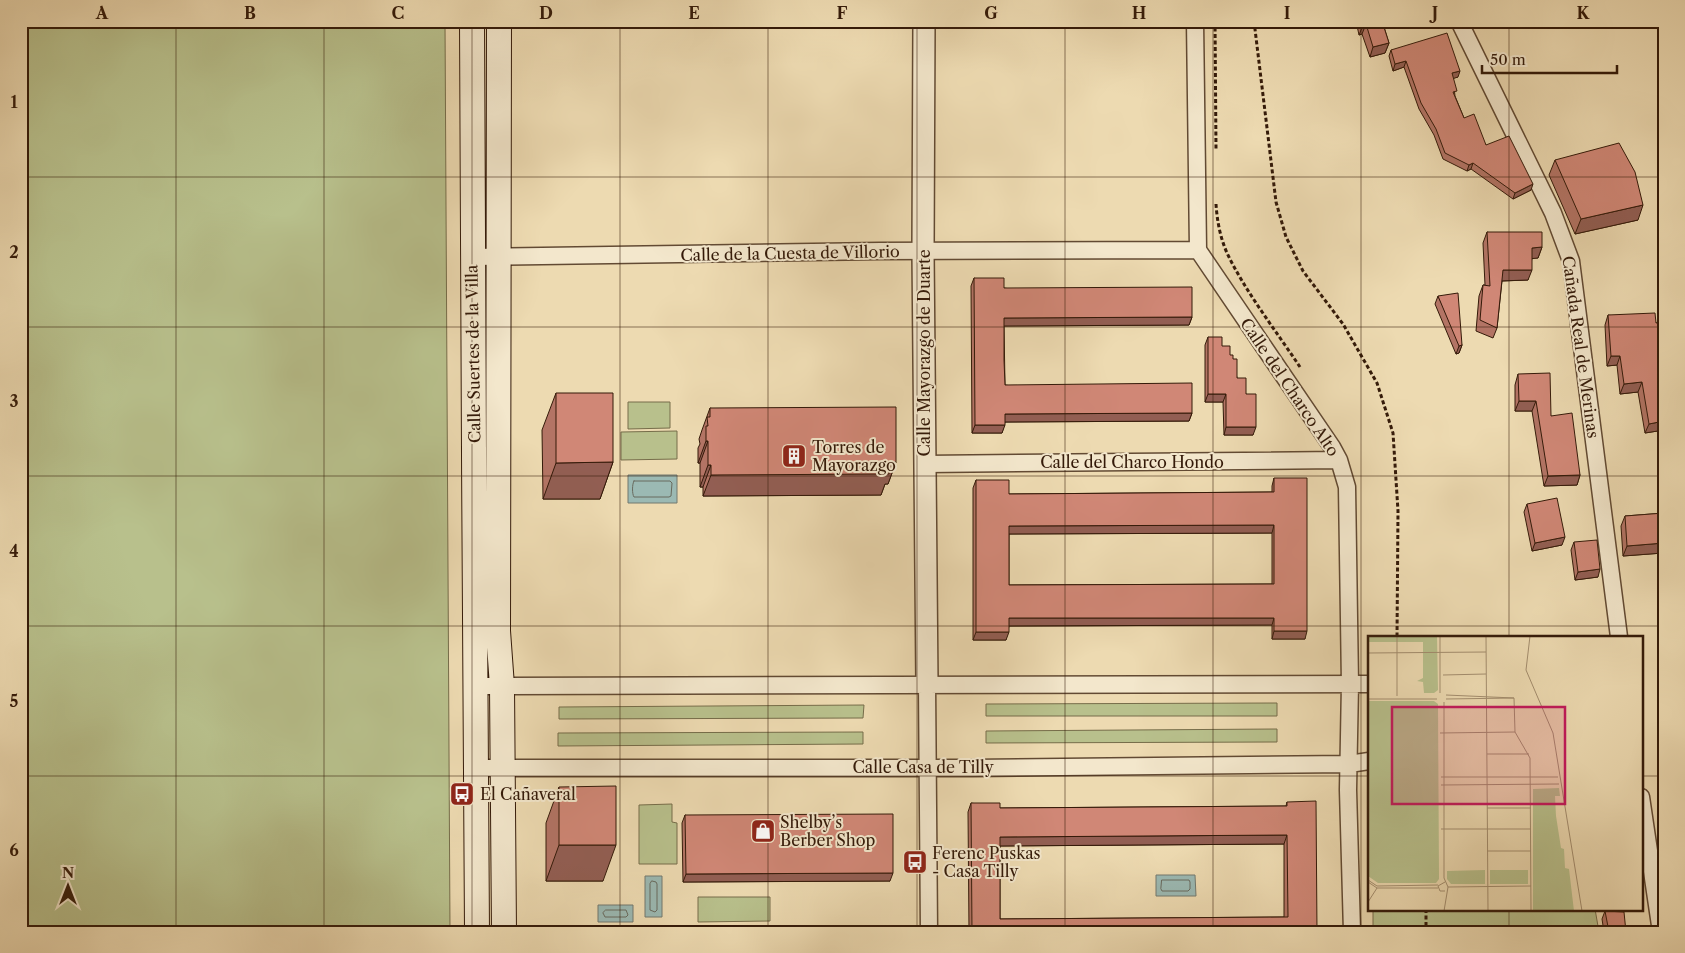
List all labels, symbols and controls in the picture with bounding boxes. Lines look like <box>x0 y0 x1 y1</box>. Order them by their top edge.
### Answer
text: A <box>95 3 109 23</box>
text: B <box>244 3 256 23</box>
text: C <box>392 3 404 23</box>
text: D <box>539 3 553 23</box>
text: E <box>688 3 700 23</box>
text: F <box>837 3 848 23</box>
text: G <box>984 3 998 23</box>
text: H <box>1132 3 1146 23</box>
text: I <box>1284 3 1291 23</box>
text: J <box>1429 3 1438 23</box>
text: K <box>1577 3 1591 23</box>
scale bar <box>1482 42 1618 74</box>
text: 50 m <box>1490 50 1526 69</box>
text: 1 <box>10 92 18 112</box>
street label: Calle de la Cuesta de Villorio <box>680 241 900 265</box>
text: 2 <box>9 242 19 262</box>
street label: Calle Mayorazgo de Duarte <box>914 249 934 457</box>
street label: Cañada Real de Merinas <box>1558 254 1604 440</box>
street label: Calle Suertes de la Villa <box>461 264 485 443</box>
street label: Calle del Charco Alto <box>1236 314 1344 460</box>
text: 3 <box>9 391 19 411</box>
place label: Torres de Mayorazgo <box>812 437 896 475</box>
building icon: Torres de Mayorazgo <box>781 443 807 469</box>
street label: Calle del Charco Hondo <box>1040 452 1224 472</box>
text: 4 <box>9 541 19 561</box>
inset map <box>1368 636 1642 910</box>
text: 5 <box>10 691 19 711</box>
street label: Calle Casa de Tilly <box>852 757 995 777</box>
bus stop icon: El Cañaveral <box>449 781 475 807</box>
place label: El Cañaveral <box>480 784 576 804</box>
place label: Shelby’s Berber Shop <box>780 812 876 850</box>
shop icon: Shelby’s Berber Shop <box>750 818 776 844</box>
text: 6 <box>9 840 19 860</box>
place label: Ferenc Puskas - Casa Tilly <box>932 843 1041 881</box>
bus stop icon: Ferenc Puskas - Casa Tilly <box>902 849 928 875</box>
north arrow <box>42 860 92 910</box>
text: N <box>62 864 74 882</box>

